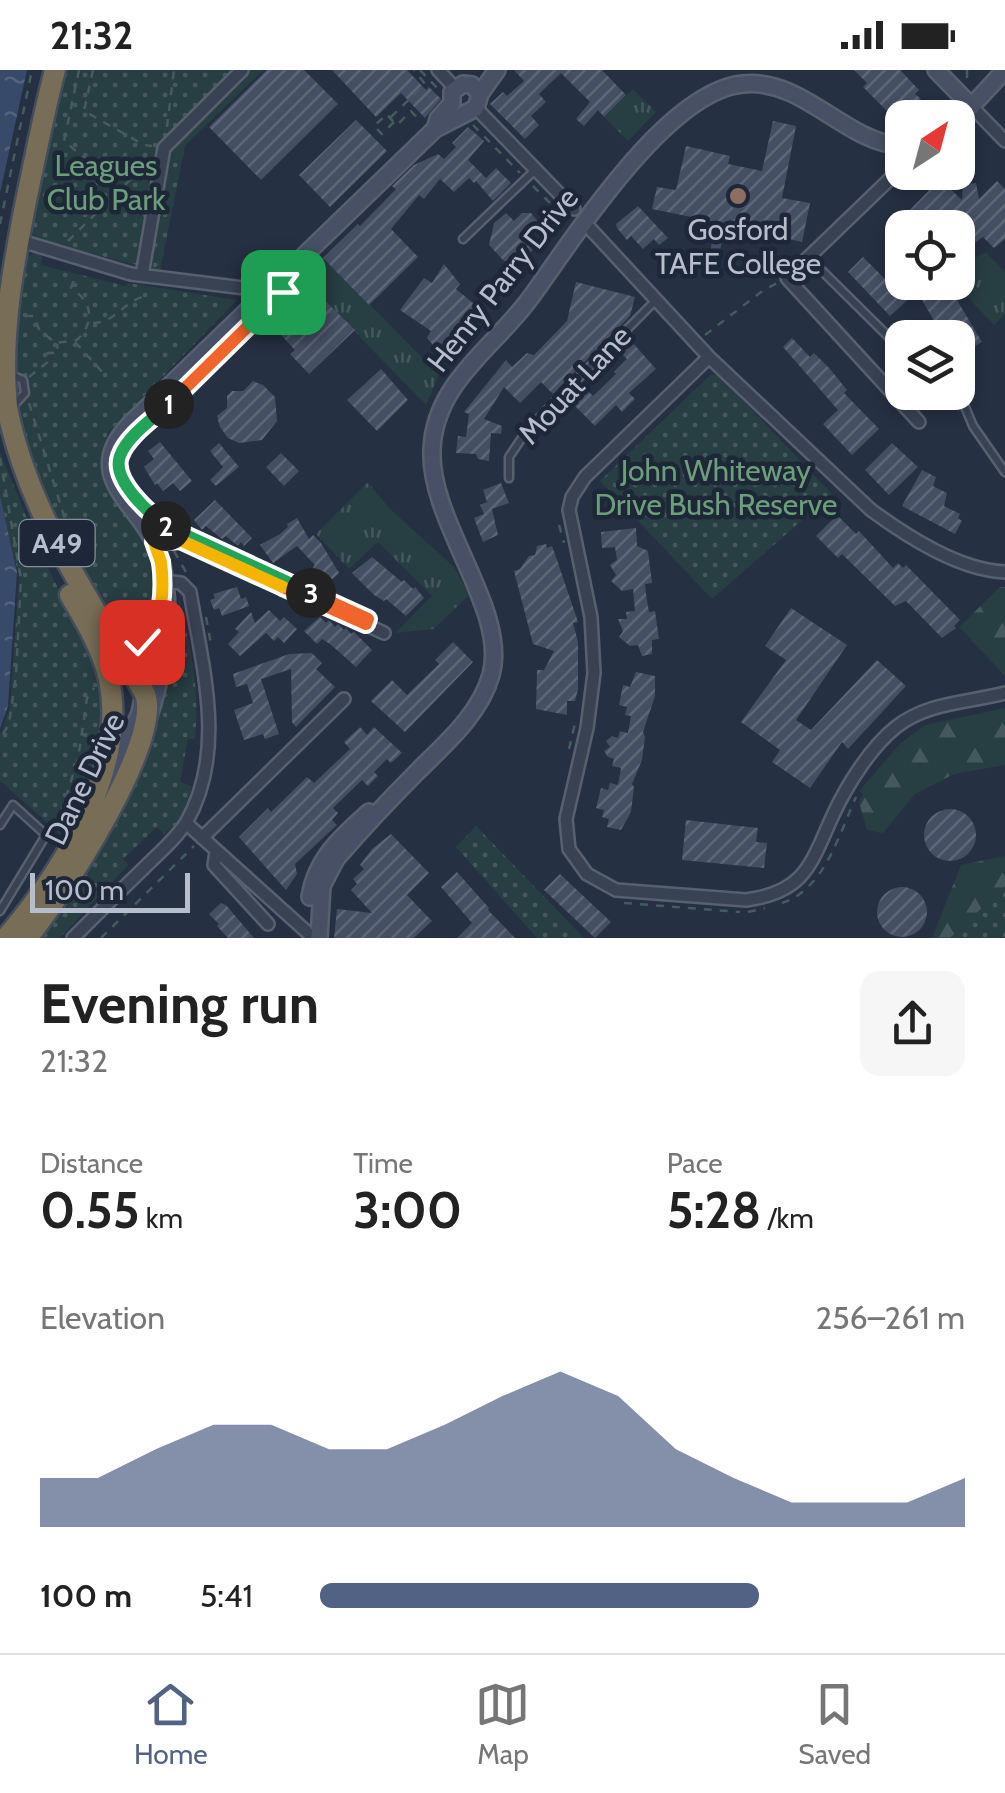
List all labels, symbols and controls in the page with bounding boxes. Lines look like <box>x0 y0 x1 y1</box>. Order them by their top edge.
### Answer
text: 21:32 <box>50 12 133 59</box>
north arrow <box>885 100 975 190</box>
map controls <box>885 100 975 410</box>
park label: Leagues Club Park <box>47 147 166 218</box>
street label: Henry Parry Drive <box>419 180 586 379</box>
marker: Gosford TAFE College <box>727 185 749 207</box>
button: locate <box>885 210 975 300</box>
place label: Gosford TAFE College <box>655 211 821 282</box>
pin <box>241 250 326 335</box>
icon: arrive <box>256 265 311 320</box>
street label: Mouat Lane <box>510 318 639 452</box>
button: layers <box>885 320 975 410</box>
pin: 1 <box>144 379 194 429</box>
text: 1 <box>164 387 174 421</box>
park label: John Whiteway Drive Bush Reserve <box>595 452 837 523</box>
pin: 2 <box>141 501 191 551</box>
text: 2 <box>159 509 173 543</box>
road number: A49 <box>20 520 94 566</box>
pin: 3 <box>286 568 336 618</box>
text: 3 <box>303 576 319 610</box>
pin <box>100 600 185 685</box>
icon: check <box>115 615 170 670</box>
street label: Dane Drive <box>37 707 132 851</box>
scale bar <box>30 868 190 913</box>
text: 100 m <box>45 873 124 907</box>
text: Evening run <box>40 970 319 1037</box>
button: share <box>860 971 965 1076</box>
text: 21:32 <box>40 1041 108 1080</box>
text: Distance <box>40 1146 143 1180</box>
text: Time <box>353 1146 413 1180</box>
text: Pace <box>667 1146 723 1180</box>
text: 0.55 <box>40 1180 140 1241</box>
text: 3:00 <box>353 1180 462 1241</box>
text: 5:28 <box>667 1180 761 1241</box>
text: km <box>140 1201 183 1235</box>
text: /km <box>761 1201 814 1235</box>
text: Elevation <box>40 1298 165 1337</box>
text: 256–261 m <box>815 1298 965 1337</box>
text: 100 m <box>40 1576 132 1615</box>
text: 5:41 <box>200 1576 253 1615</box>
tab: Home <box>134 1677 208 1771</box>
tab: Map <box>475 1677 530 1771</box>
tab: Saved <box>798 1677 871 1771</box>

